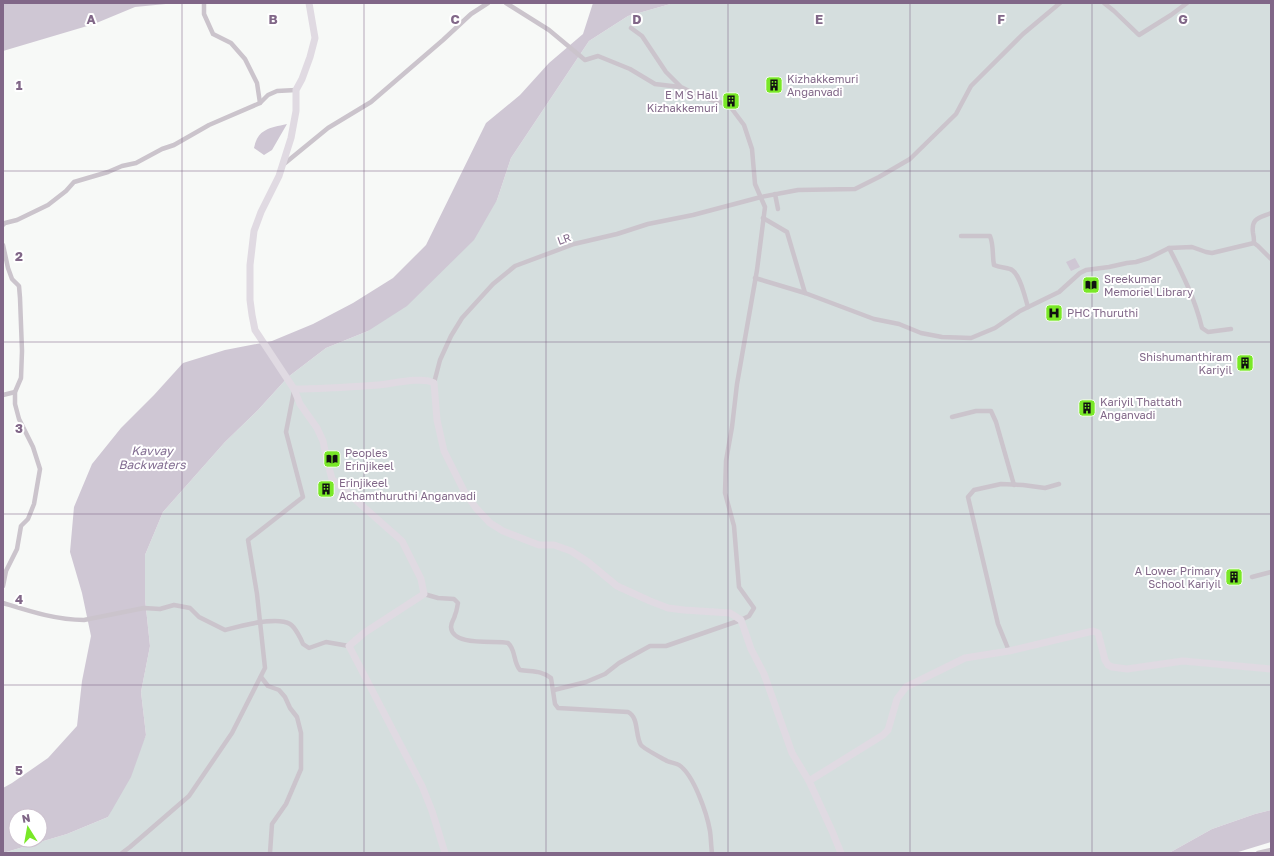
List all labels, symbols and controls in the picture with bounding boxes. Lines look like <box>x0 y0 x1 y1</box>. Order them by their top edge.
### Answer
text: A <box>86 11 96 27</box>
text: B <box>268 11 278 27</box>
text: C <box>450 11 460 27</box>
text: D <box>632 11 642 27</box>
text: E <box>815 11 823 27</box>
text: F <box>997 11 1005 27</box>
text: G <box>1178 11 1188 27</box>
place label: Kizhakkemuri Anganvadi <box>787 72 858 98</box>
building icon: Kizhakkemuri Anganvadi <box>764 75 784 95</box>
text: 1 <box>16 77 23 93</box>
place label: E M S Hall Kizhakkemuri <box>647 88 718 114</box>
building icon: E M S Hall Kizhakkemuri <box>721 91 741 111</box>
street label: LR <box>555 230 573 247</box>
text: 2 <box>15 248 23 264</box>
place label: Sreekumar Memoriel Library <box>1104 272 1193 298</box>
library icon: Sreekumar Memoriel Library <box>1081 275 1101 295</box>
hospital icon: PHC Thuruthi <box>1044 303 1064 323</box>
place label: PHC Thuruthi <box>1067 306 1138 319</box>
place label: Shishumanthiram Kariyil <box>1139 350 1232 376</box>
building icon: Shishumanthiram Kariyil <box>1235 353 1255 373</box>
place label: Kariyil Thattath Anganvadi <box>1100 395 1182 421</box>
building icon: Kariyil Thattath Anganvadi <box>1077 398 1097 418</box>
text: 3 <box>15 420 23 436</box>
water label: Kavvay Backwaters <box>118 443 186 472</box>
place label: Peoples Erinjikeel <box>345 446 394 472</box>
library icon: Peoples Erinjikeel <box>322 449 342 469</box>
place label: Erinjikeel Achamthuruthi Anganvadi <box>339 476 476 502</box>
building icon: Erinjikeel Achamthuruthi Anganvadi <box>316 479 336 499</box>
place label: A Lower Primary School Kariyil <box>1135 564 1221 590</box>
building icon: A Lower Primary School Kariyil <box>1224 567 1244 587</box>
text: 4 <box>15 591 23 607</box>
text: 5 <box>15 762 23 778</box>
north arrow <box>8 808 48 848</box>
text: N <box>21 811 31 825</box>

